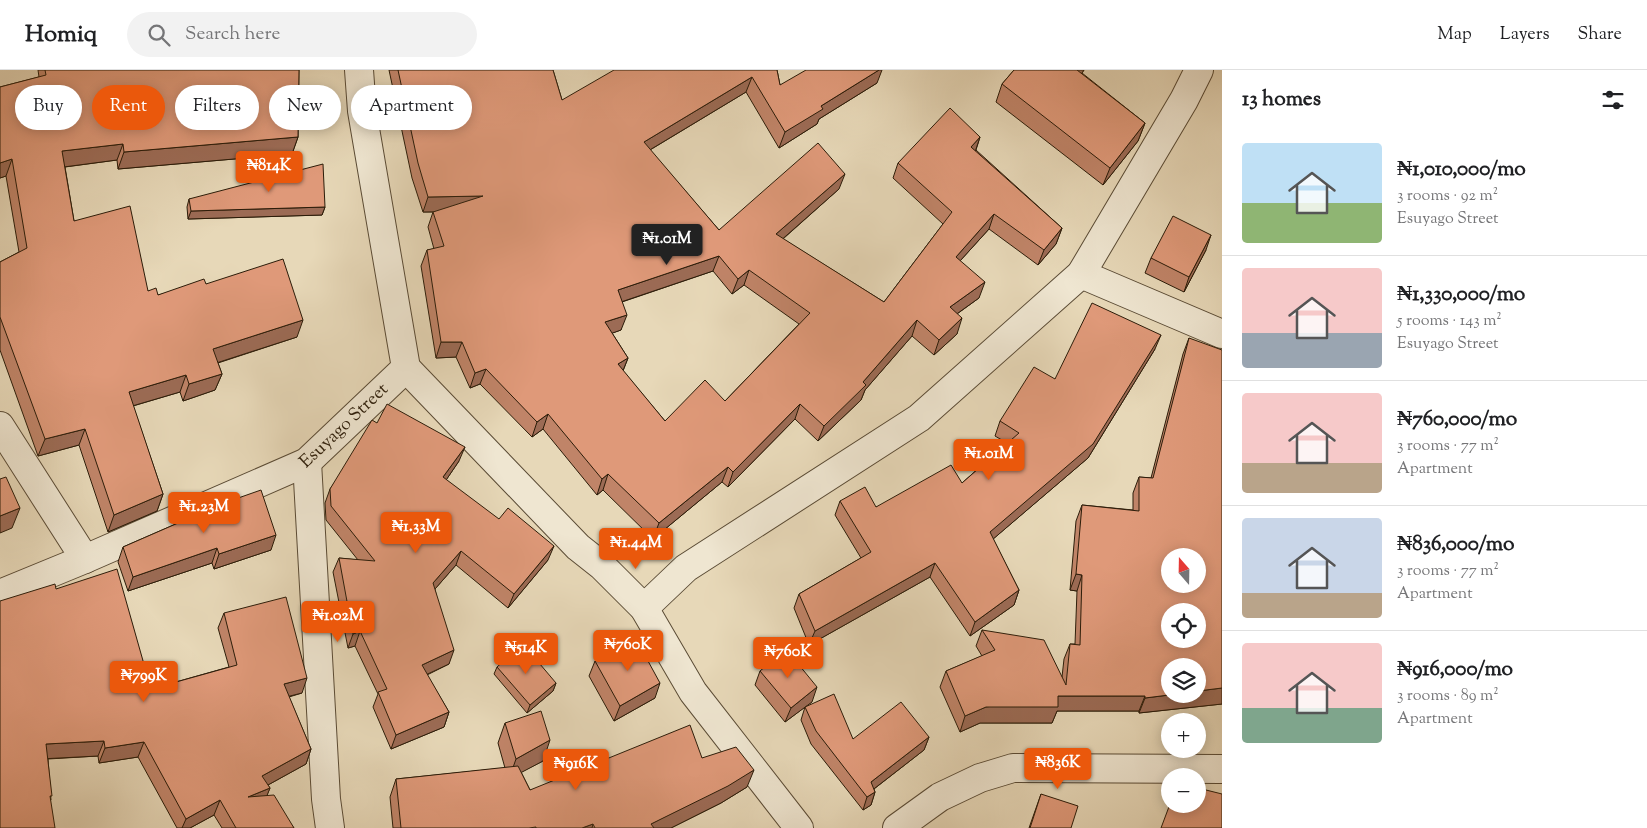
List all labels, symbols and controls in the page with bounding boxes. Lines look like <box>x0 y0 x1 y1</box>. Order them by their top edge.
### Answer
search box <box>127 12 477 57</box>
text: Homiq <box>25 18 97 52</box>
icon: search <box>145 21 173 49</box>
text: Search here <box>185 21 280 48</box>
text: Map <box>1437 22 1472 48</box>
text: Layers <box>1500 22 1550 48</box>
text: Share <box>1578 22 1622 48</box>
chip: Buy <box>15 85 82 130</box>
chip: Rent <box>92 85 165 130</box>
chip: Filters <box>175 85 259 130</box>
chip: New <box>269 85 341 130</box>
chip: Apartment <box>351 85 472 130</box>
text: 13 homes <box>1242 85 1321 115</box>
icon: filters <box>1599 86 1627 114</box>
pin: ₦814K <box>234 150 304 193</box>
text: ₦814K <box>247 155 291 178</box>
text: ₦1,010,000/mo <box>1397 155 1526 185</box>
icon: home <box>1282 163 1342 223</box>
text: 3 rooms · 92 m² <box>1397 185 1498 208</box>
text: Esuyago Street <box>1397 208 1499 231</box>
pin: ₦1.01M <box>626 224 708 266</box>
text: ₦1.01M <box>642 228 692 251</box>
text: ₦1,330,000/mo <box>1397 280 1525 310</box>
icon: home <box>1282 288 1342 348</box>
text: 5 rooms · 143 m² <box>1397 310 1502 333</box>
text: Esuyago Street <box>1397 333 1499 356</box>
street label: Esuyago Street <box>294 378 395 475</box>
text: ₦760,000/mo <box>1397 405 1517 435</box>
icon: home <box>1282 413 1342 473</box>
text: 3 rooms · 77 m² <box>1397 435 1499 458</box>
pin: ₦1.01M <box>948 438 1030 481</box>
text: ₦1.01M <box>964 443 1014 466</box>
text: Apartment <box>1397 458 1473 481</box>
pin: ₦1.23M <box>163 492 245 534</box>
text: ₦1.23M <box>179 496 229 519</box>
pin: ₦1.33M <box>375 512 457 554</box>
text: ₦1.33M <box>392 516 440 539</box>
pin: ₦1.44M <box>595 528 677 570</box>
text: ₦836,000/mo <box>1397 530 1514 560</box>
text: ₦1.44M <box>610 532 662 555</box>
icon: home <box>1282 538 1342 598</box>
north arrow <box>1161 548 1206 592</box>
map controls <box>1161 548 1206 813</box>
text: 3 rooms · 77 m² <box>1397 560 1499 583</box>
text: Apartment <box>1397 583 1473 606</box>
pin: ₦1.02M <box>297 600 379 643</box>
button: locate <box>1161 603 1206 648</box>
text: ₦1.02M <box>312 605 364 628</box>
pin: ₦760K <box>593 630 663 672</box>
pin: ₦514K <box>491 632 561 675</box>
text: ₦760K <box>604 634 652 657</box>
pin: ₦760K <box>753 636 823 679</box>
text: ₦514K <box>505 637 547 660</box>
text: ₦760K <box>764 641 812 664</box>
text: ₦916,000/mo <box>1397 655 1513 685</box>
button: layers <box>1161 658 1206 703</box>
pin: ₦799K <box>109 660 179 703</box>
icon: home <box>1282 663 1342 723</box>
text: ₦799K <box>121 665 167 688</box>
text: 3 rooms · 89 m² <box>1397 685 1499 708</box>
text: Apartment <box>1397 708 1473 731</box>
button: + <box>1161 713 1206 758</box>
pin: ₦916K <box>541 748 611 791</box>
pin: ₦836K <box>1023 748 1093 790</box>
text: ₦836K <box>1035 752 1081 775</box>
text: ₦916K <box>554 753 598 776</box>
button: − <box>1161 768 1206 813</box>

